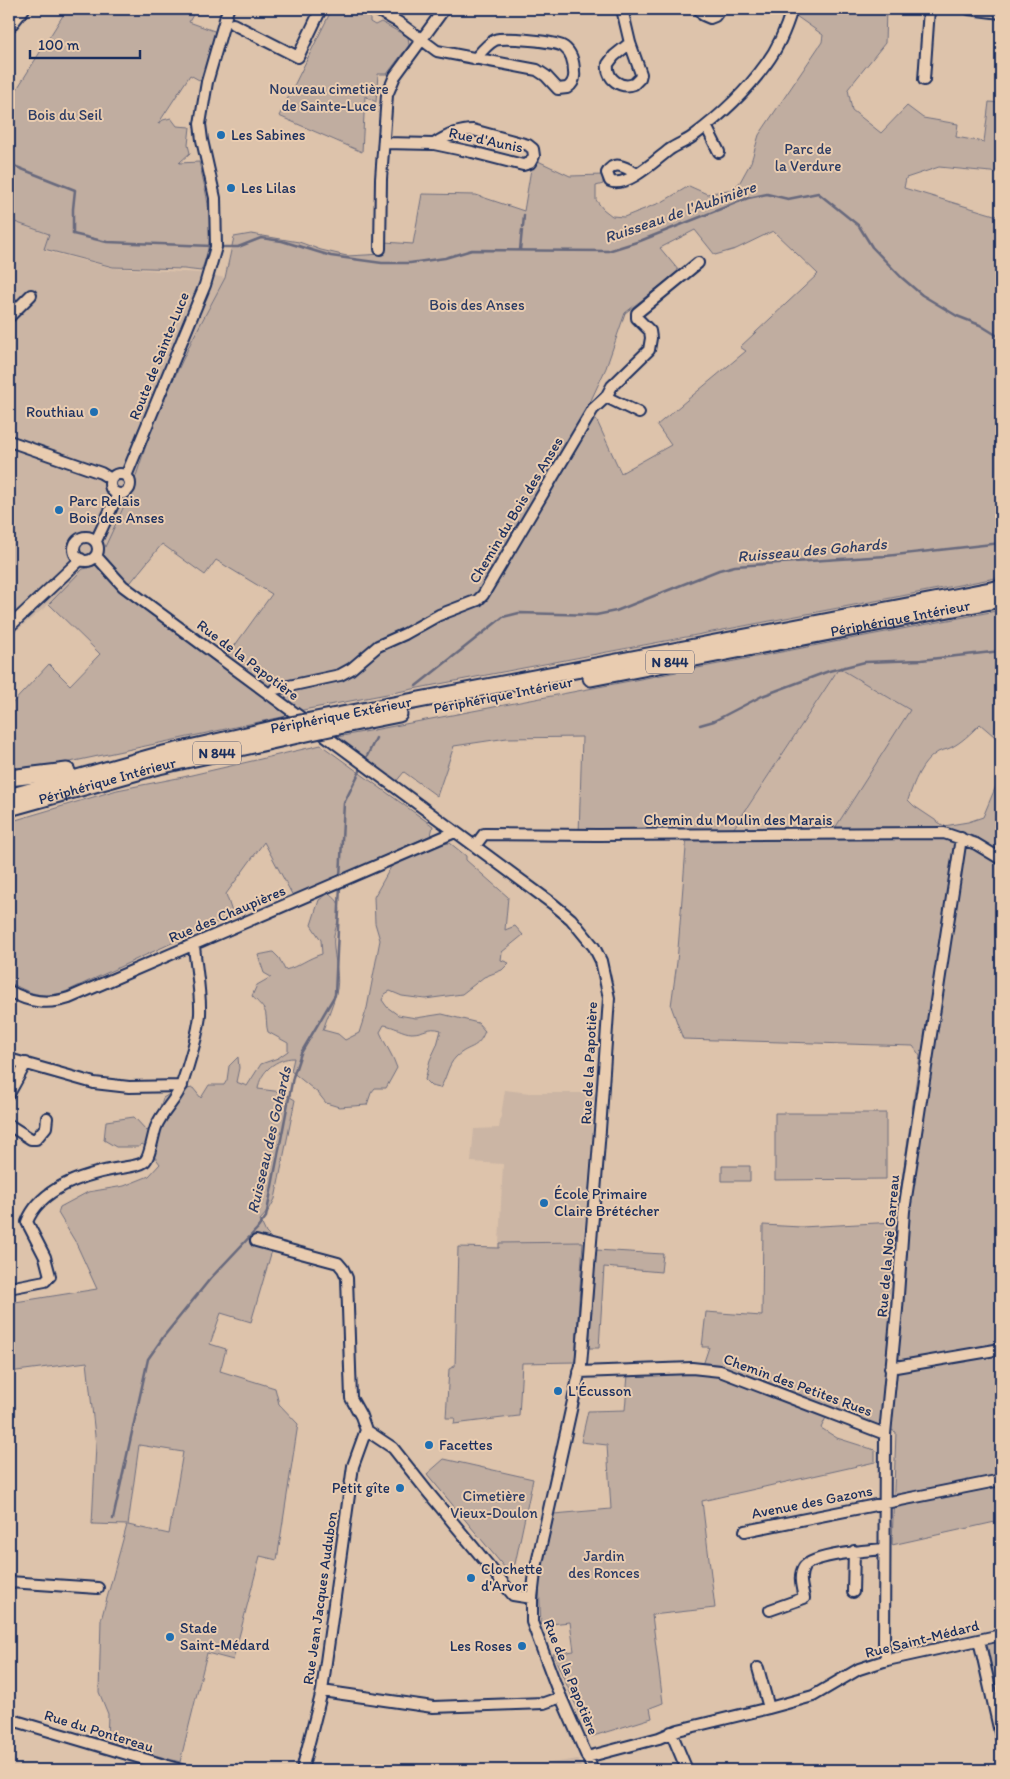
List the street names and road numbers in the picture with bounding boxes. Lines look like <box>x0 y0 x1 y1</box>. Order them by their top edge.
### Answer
street label: Rue d'Aunis <box>447 123 525 157</box>
street label: Route de Sainte-Luce <box>125 289 193 423</box>
street label: Chemin du Bois des Anses <box>465 433 567 586</box>
street label: Périphérique Intérieur <box>829 596 972 641</box>
street label: Rue de la Papotière <box>193 616 303 704</box>
road number: N 844 <box>646 650 694 674</box>
street label: Périphérique Intérieur <box>432 673 574 717</box>
street label: Périphérique Extérieur <box>269 692 413 738</box>
road number: N 844 <box>193 741 241 764</box>
street label: Périphérique Intérieur <box>36 753 178 808</box>
street label: Chemin du Moulin des Marais <box>643 811 833 829</box>
street label: Rue des Chaupières <box>166 881 289 947</box>
street label: Rue de la Papotière <box>577 1001 601 1125</box>
street label: Rue de la Noë Garreau <box>873 1173 903 1318</box>
street label: Chemin des Petites Rues <box>721 1350 875 1420</box>
street label: Avenue des Gazons <box>750 1481 874 1523</box>
street label: Rue Jean Jacques Audubon <box>299 1510 341 1686</box>
street label: Rue Saint-Médard <box>863 1616 981 1662</box>
street label: Rue de la Papotière <box>540 1617 602 1737</box>
street label: Rue du Pontereau <box>42 1706 156 1756</box>

